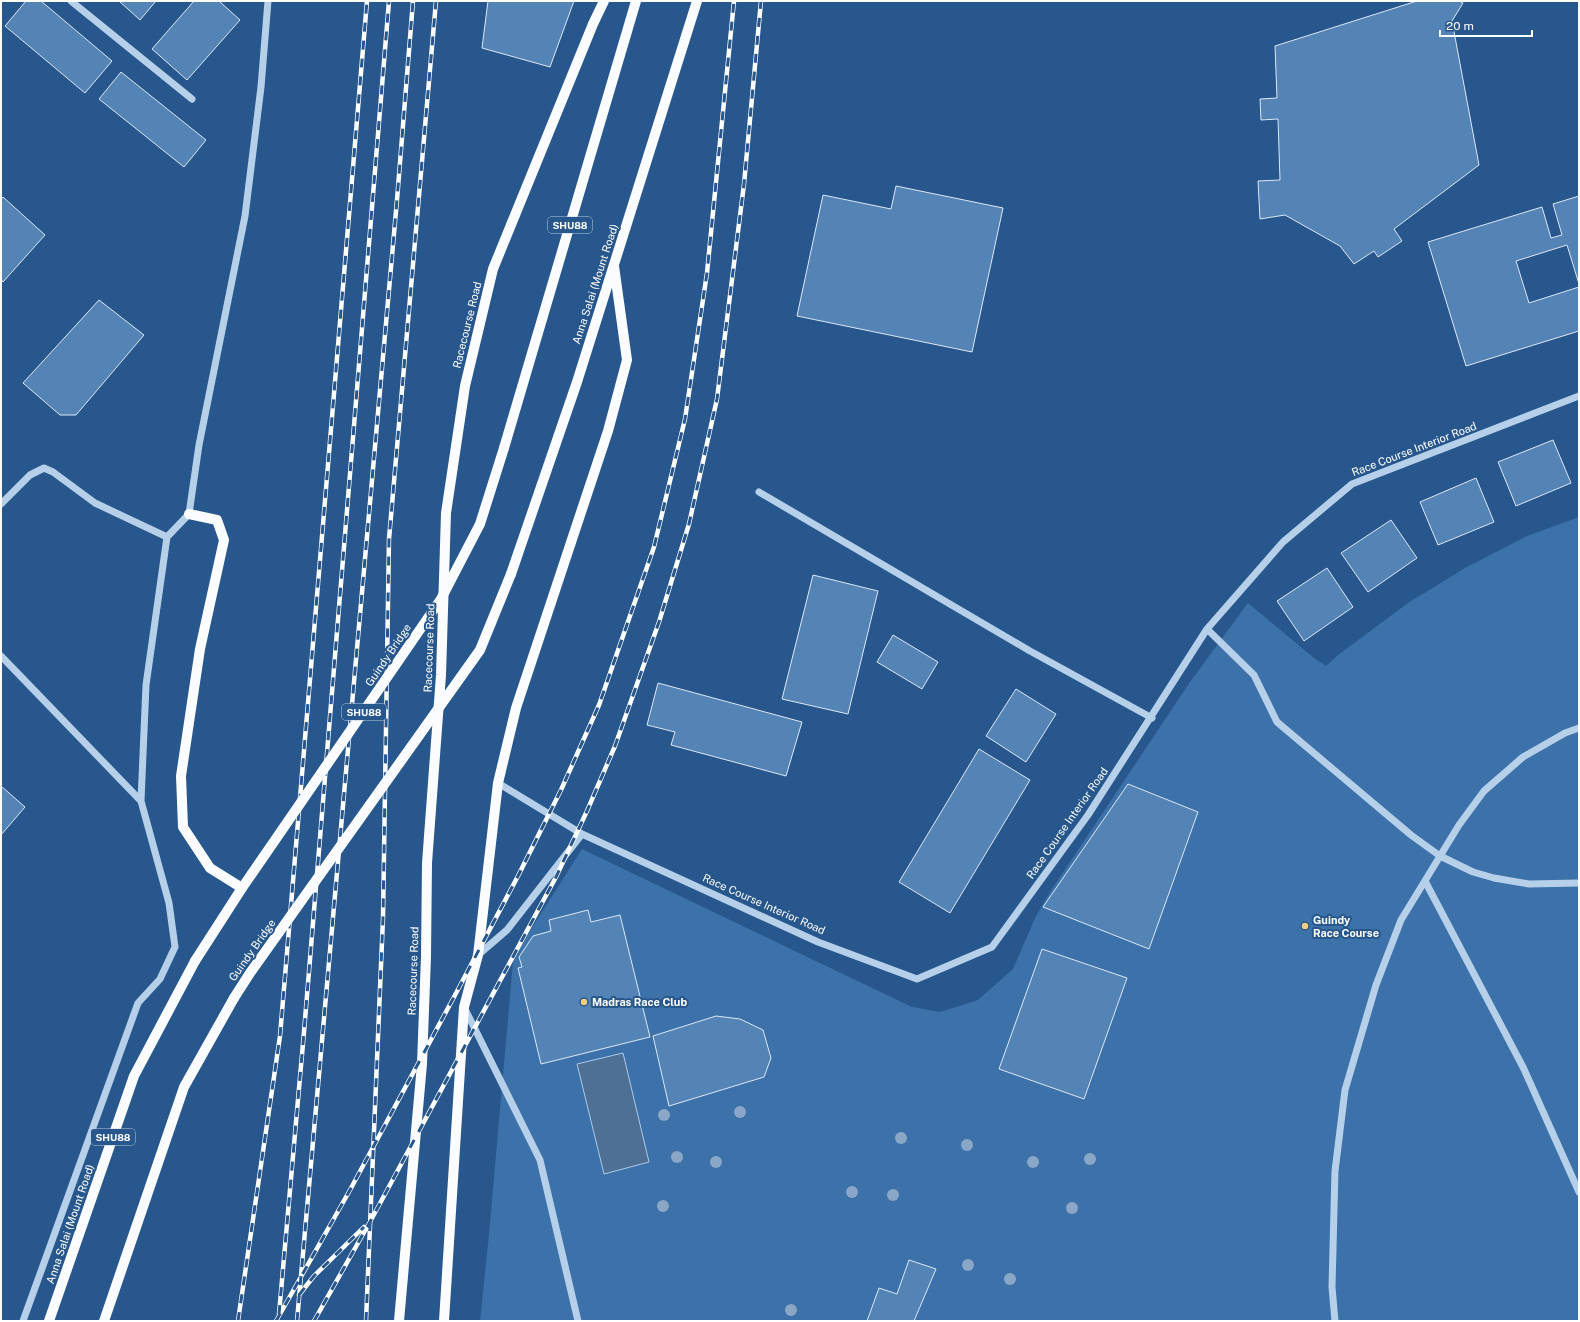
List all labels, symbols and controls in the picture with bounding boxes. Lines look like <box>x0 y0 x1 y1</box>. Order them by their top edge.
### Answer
scale bar <box>1440 12 1532 38</box>
text: 20 m <box>1446 19 1474 33</box>
road number: SHU88 <box>548 217 592 233</box>
street label: Anna Salai (Mount Road) <box>570 222 620 346</box>
street label: Racecourse Road <box>450 280 484 370</box>
street label: Race Course Interior Road <box>1350 420 1478 478</box>
street label: Racecourse Road <box>421 603 437 693</box>
street label: Guindy Bridge <box>363 622 413 688</box>
road number: SHU88 <box>342 704 386 720</box>
street label: Race Course Interior Road <box>1024 765 1110 881</box>
street label: Race Course Interior Road <box>701 871 827 937</box>
place label: Guindy Race Course <box>1313 914 1379 939</box>
street label: Guindy Bridge <box>226 917 278 983</box>
marker: Guindy Race Course <box>1300 921 1310 931</box>
street label: Racecourse Road <box>405 926 421 1016</box>
place label: Madras Race Club <box>592 996 687 1008</box>
marker: Madras Race Club <box>579 997 589 1007</box>
road number: SHU88 <box>91 1129 135 1145</box>
street label: Anna Salai (Mount Road) <box>44 1163 96 1285</box>

